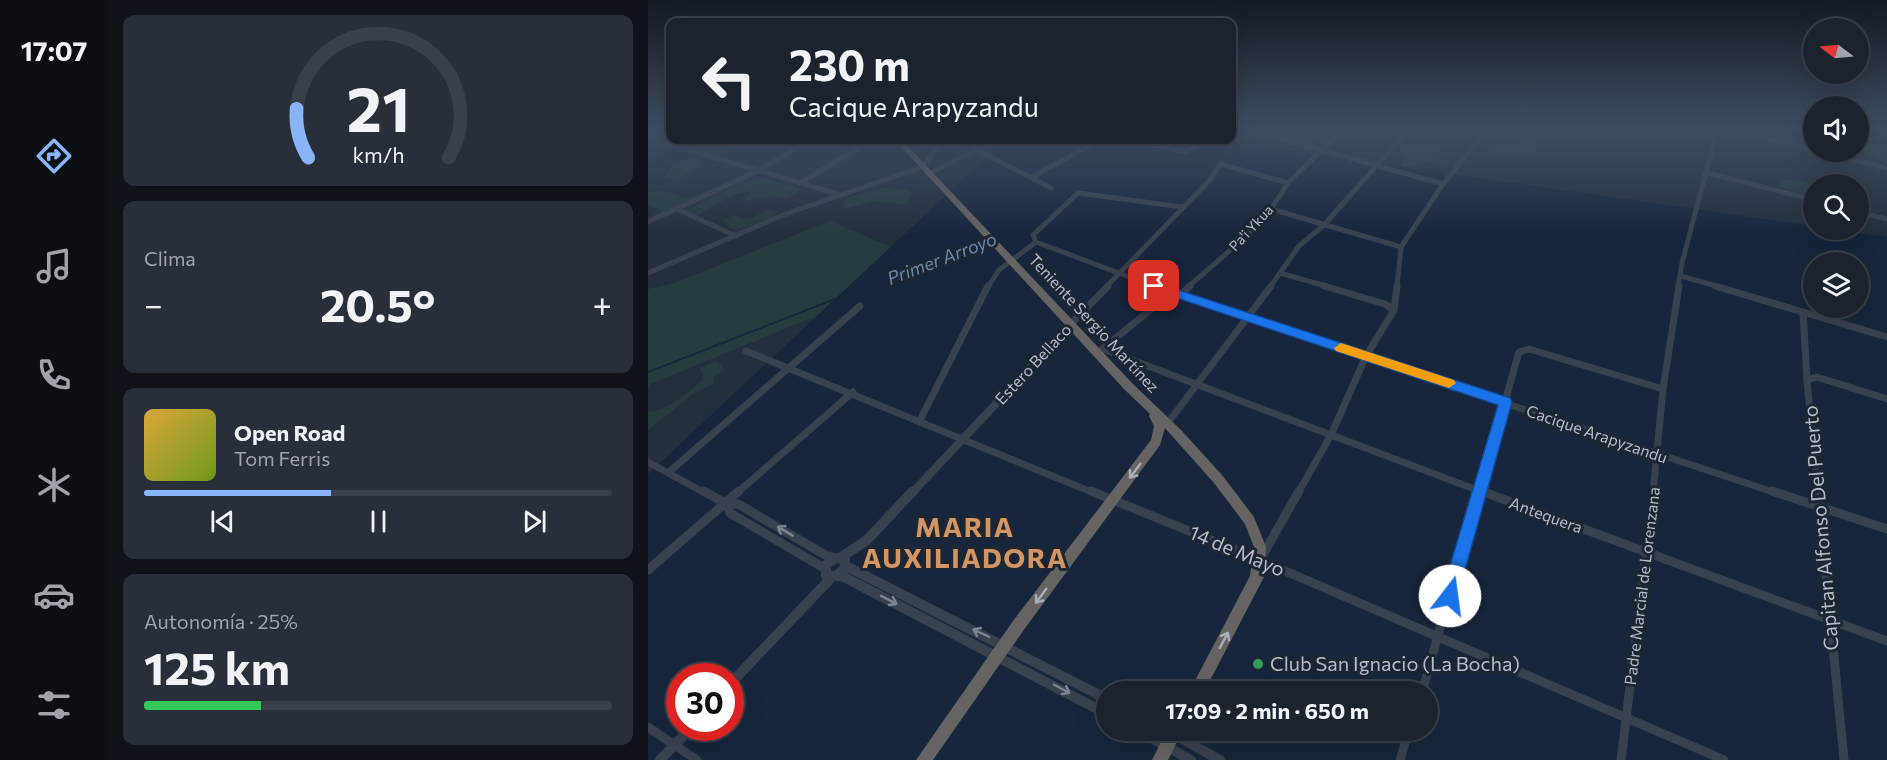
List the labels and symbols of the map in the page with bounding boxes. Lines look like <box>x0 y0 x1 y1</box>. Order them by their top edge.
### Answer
north arrow <box>1803 18 1869 84</box>
street label: Pa'i Ykua <box>1225 201 1276 254</box>
water label: Primer Arroyo <box>884 227 999 289</box>
street label: Teniente Sergio Martínez <box>1025 250 1163 396</box>
pin <box>1128 260 1179 311</box>
street label: Estero Bellaco <box>991 319 1075 408</box>
street label: Cacique Arapyzandu <box>1524 400 1670 467</box>
street label: Capitan Alfonso Del Puerto <box>1797 404 1843 652</box>
one-way arrow <box>1129 462 1142 478</box>
street label: Padre Marcial de Lorenzana <box>1620 486 1663 686</box>
street label: Antequera <box>1507 493 1585 537</box>
district label: MARIA AUXILIADORA <box>862 510 1068 574</box>
street label: 14 de Mayo <box>1186 519 1289 581</box>
one-way arrow <box>776 525 793 537</box>
position arrow <box>1418 564 1482 628</box>
one-way arrow <box>1035 588 1048 604</box>
one-way arrow <box>880 594 897 606</box>
one-way arrow <box>972 627 990 639</box>
one-way arrow <box>1218 632 1230 649</box>
place label: Club San Ignacio (La Bocha) <box>1270 651 1520 675</box>
marker: Club San Ignacio (La Bocha) <box>1251 657 1265 671</box>
speed limit sign: 30 <box>666 663 744 741</box>
one-way arrow <box>1053 683 1070 695</box>

